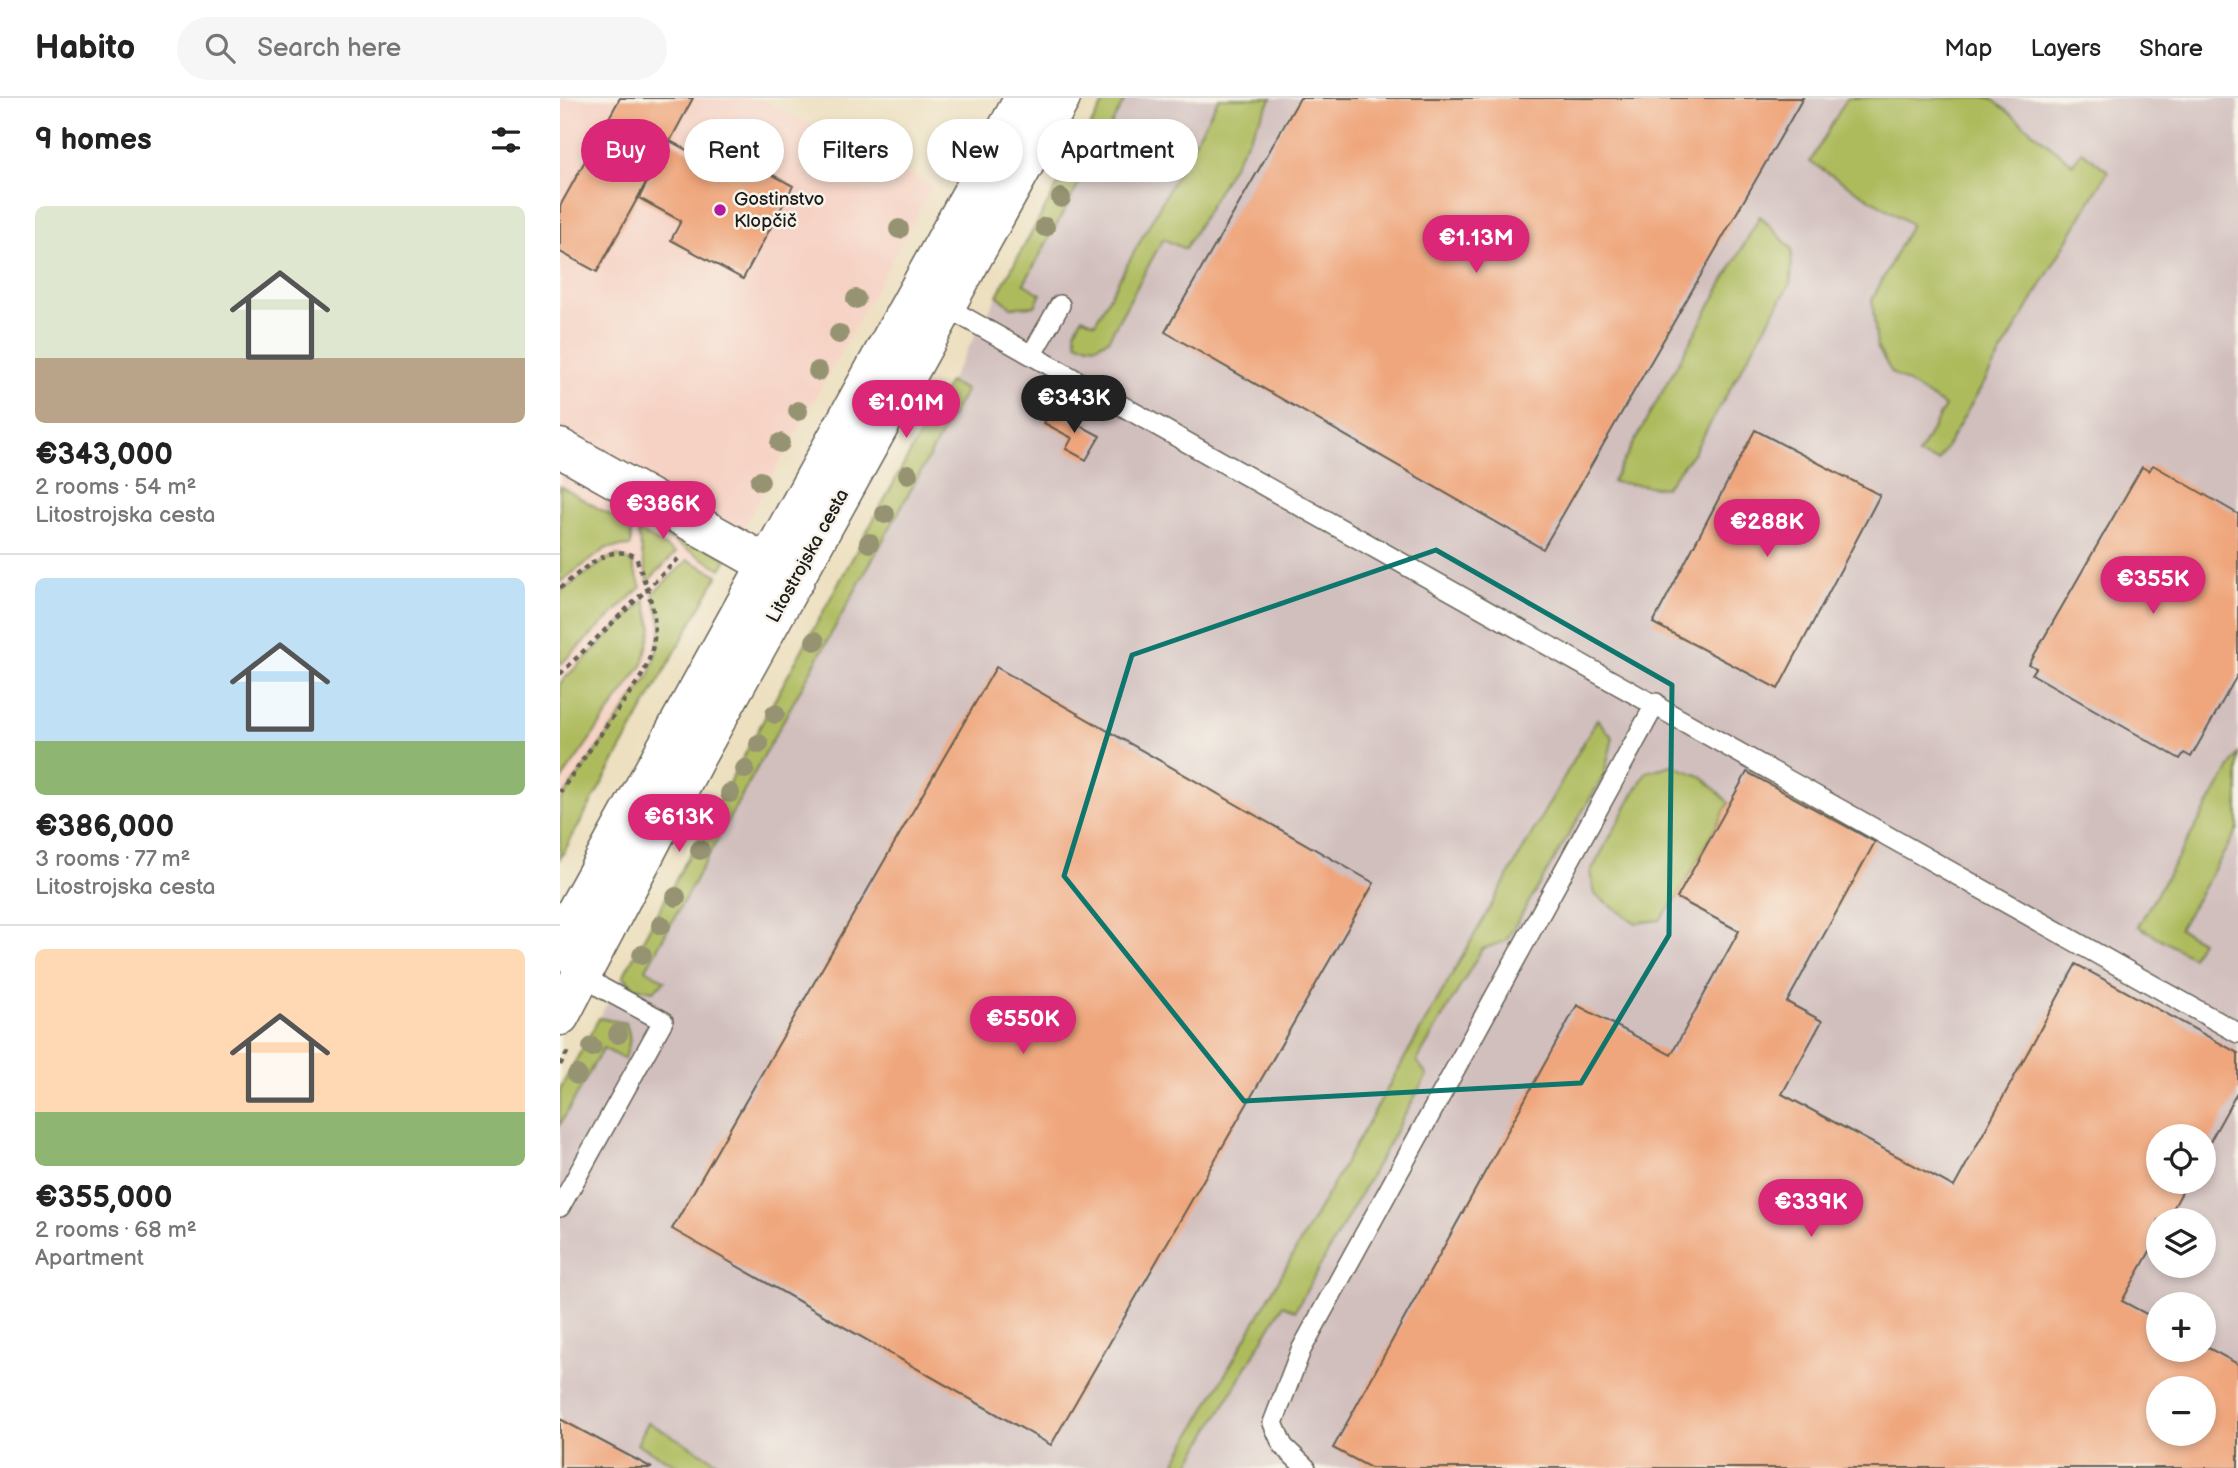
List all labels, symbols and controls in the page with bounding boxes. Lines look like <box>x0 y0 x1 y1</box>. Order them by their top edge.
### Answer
search box <box>177 17 667 80</box>
text: Habito <box>35 28 135 68</box>
icon: search <box>201 29 239 67</box>
text: Search here <box>257 33 401 64</box>
text: Map <box>1944 34 1992 63</box>
text: Layers <box>2030 34 2101 63</box>
text: Share <box>2139 34 2203 63</box>
chip: Buy <box>581 119 670 182</box>
chip: Rent <box>684 119 784 182</box>
chip: Filters <box>798 119 913 182</box>
chip: New <box>927 119 1023 182</box>
chip: Apartment <box>1037 119 1198 182</box>
icon: filters <box>487 121 525 159</box>
text: 9 homes <box>35 122 152 158</box>
place label: Gostinstvo Klopčič <box>734 188 824 233</box>
marker: Gostinstvo Klopčič <box>712 202 728 218</box>
pin: €1.13M <box>1419 216 1533 275</box>
text: €1.13M <box>1438 224 1514 252</box>
icon: home <box>217 252 343 378</box>
pin: €343K <box>1025 376 1123 435</box>
pin: €1.01M <box>849 380 963 440</box>
text: €343K <box>1037 384 1111 412</box>
text: €1.01M <box>868 389 944 417</box>
text: €343,000 <box>35 437 173 473</box>
text: 2 rooms · 54 m² <box>35 473 197 501</box>
pin: €386K <box>614 482 712 541</box>
street label: Litostrojska cesta <box>762 485 854 627</box>
text: €386K <box>626 490 700 518</box>
pin: €288K <box>1718 500 1816 559</box>
text: Litostrojska cesta <box>35 501 216 529</box>
text: €288K <box>1730 508 1804 536</box>
pin: €355K <box>2104 556 2202 616</box>
text: €355K <box>2117 565 2189 593</box>
icon: home <box>217 624 343 750</box>
pin: €613K <box>630 794 728 854</box>
text: €613K <box>644 803 714 831</box>
text: €386,000 <box>35 809 174 845</box>
text: 3 rooms · 77 m² <box>35 845 191 873</box>
text: Litostrojska cesta <box>35 873 216 901</box>
icon: home <box>217 995 343 1121</box>
pin: €550K <box>974 996 1072 1056</box>
text: €550K <box>986 1005 1060 1033</box>
map controls <box>2146 1124 2216 1446</box>
button: locate <box>2146 1124 2216 1194</box>
text: €355,000 <box>35 1180 173 1216</box>
pin: €339K <box>1762 1180 1860 1239</box>
text: €339K <box>1774 1188 1848 1216</box>
button: layers <box>2146 1208 2216 1278</box>
text: 2 rooms · 68 m² <box>35 1216 197 1244</box>
text: Apartment <box>35 1244 144 1272</box>
button: + <box>2146 1292 2216 1362</box>
button: − <box>2146 1376 2216 1446</box>

